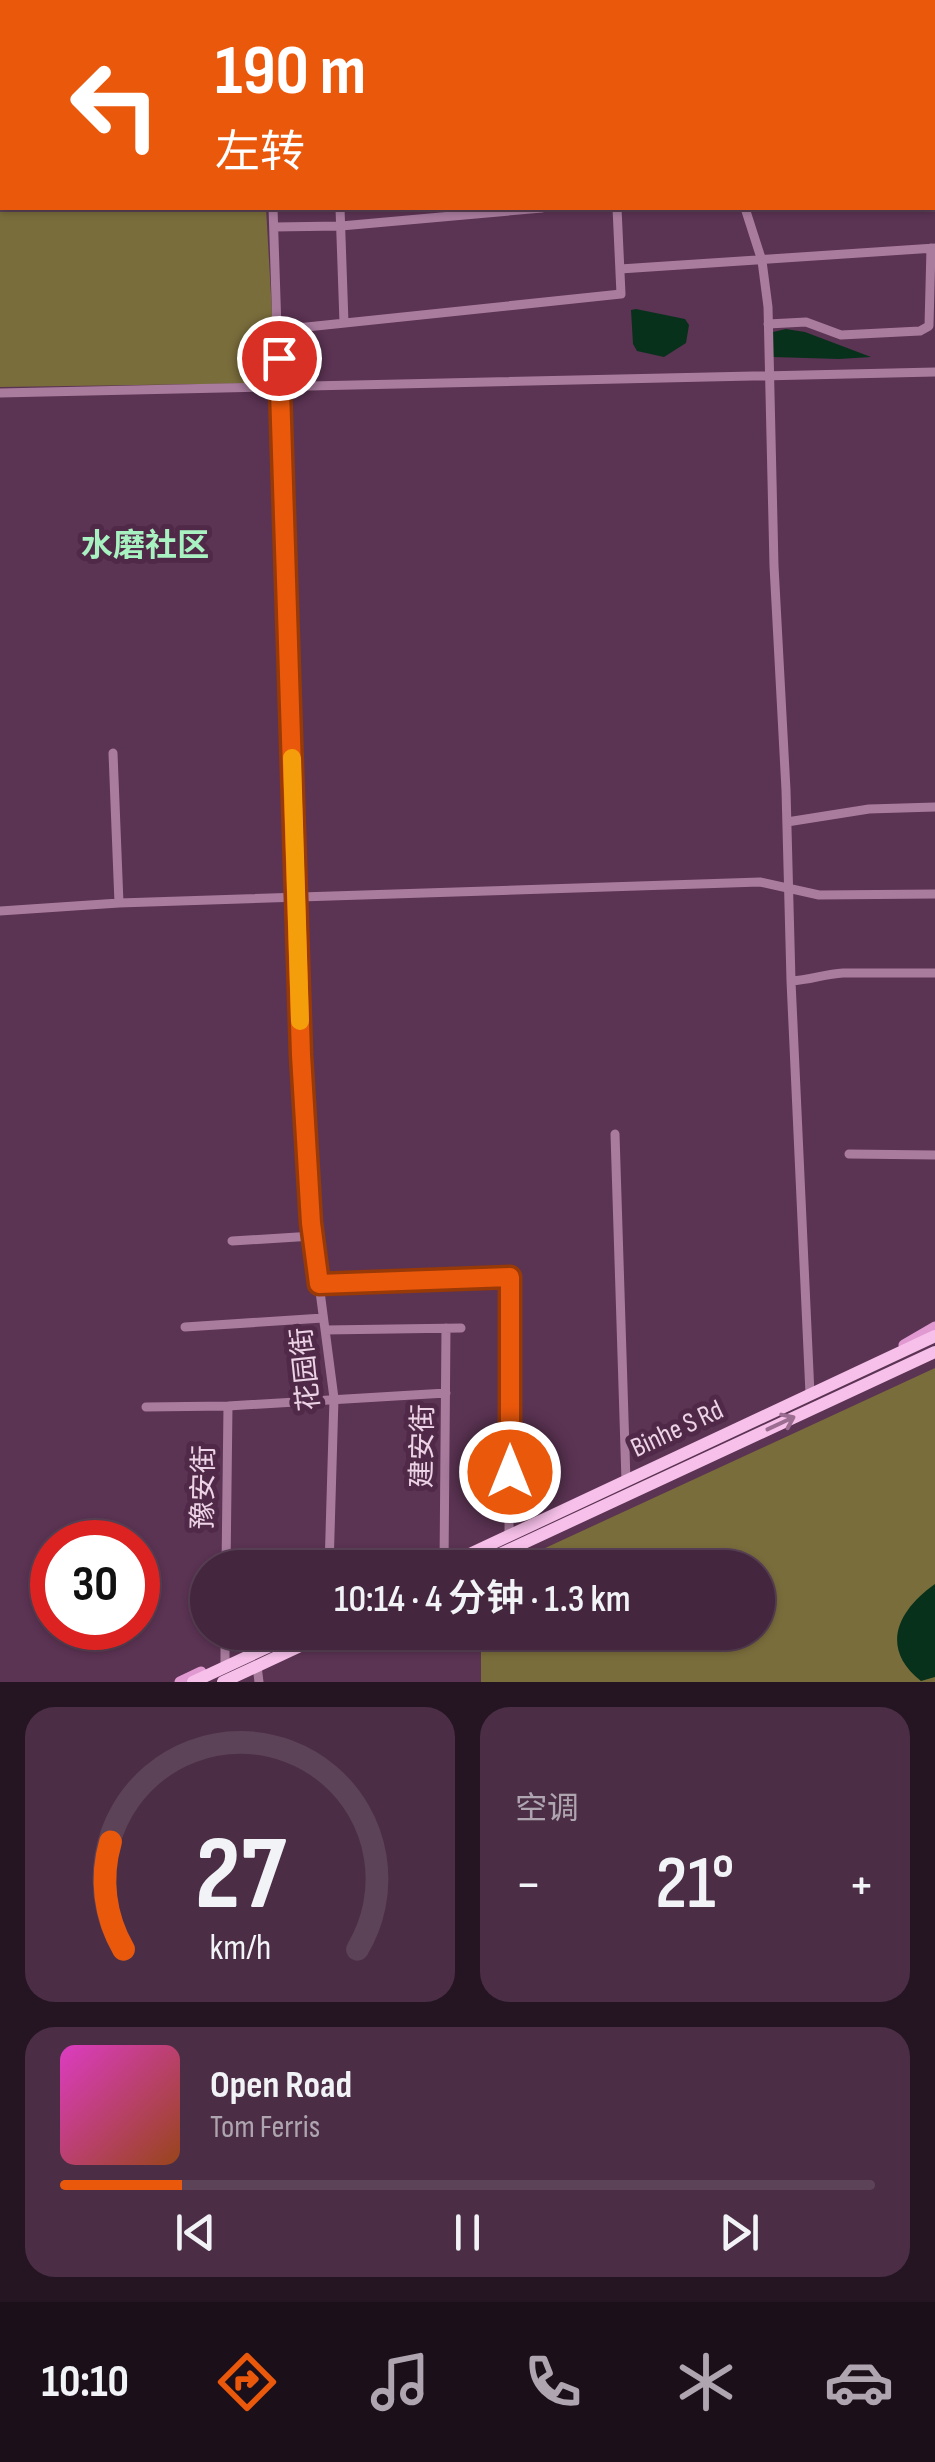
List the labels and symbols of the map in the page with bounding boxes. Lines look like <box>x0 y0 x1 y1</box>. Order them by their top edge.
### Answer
pin <box>237 316 322 401</box>
district label: 水磨社区 <box>81 527 209 566</box>
street label: 花园街 <box>285 1325 327 1413</box>
street label: Binhe S Rd <box>626 1393 728 1465</box>
street label: 建安街 <box>406 1404 440 1488</box>
one-way arrow <box>765 1413 795 1432</box>
position arrow <box>458 1420 562 1524</box>
street label: 豫安街 <box>187 1445 221 1529</box>
speed limit sign: 30 <box>30 1520 160 1650</box>

